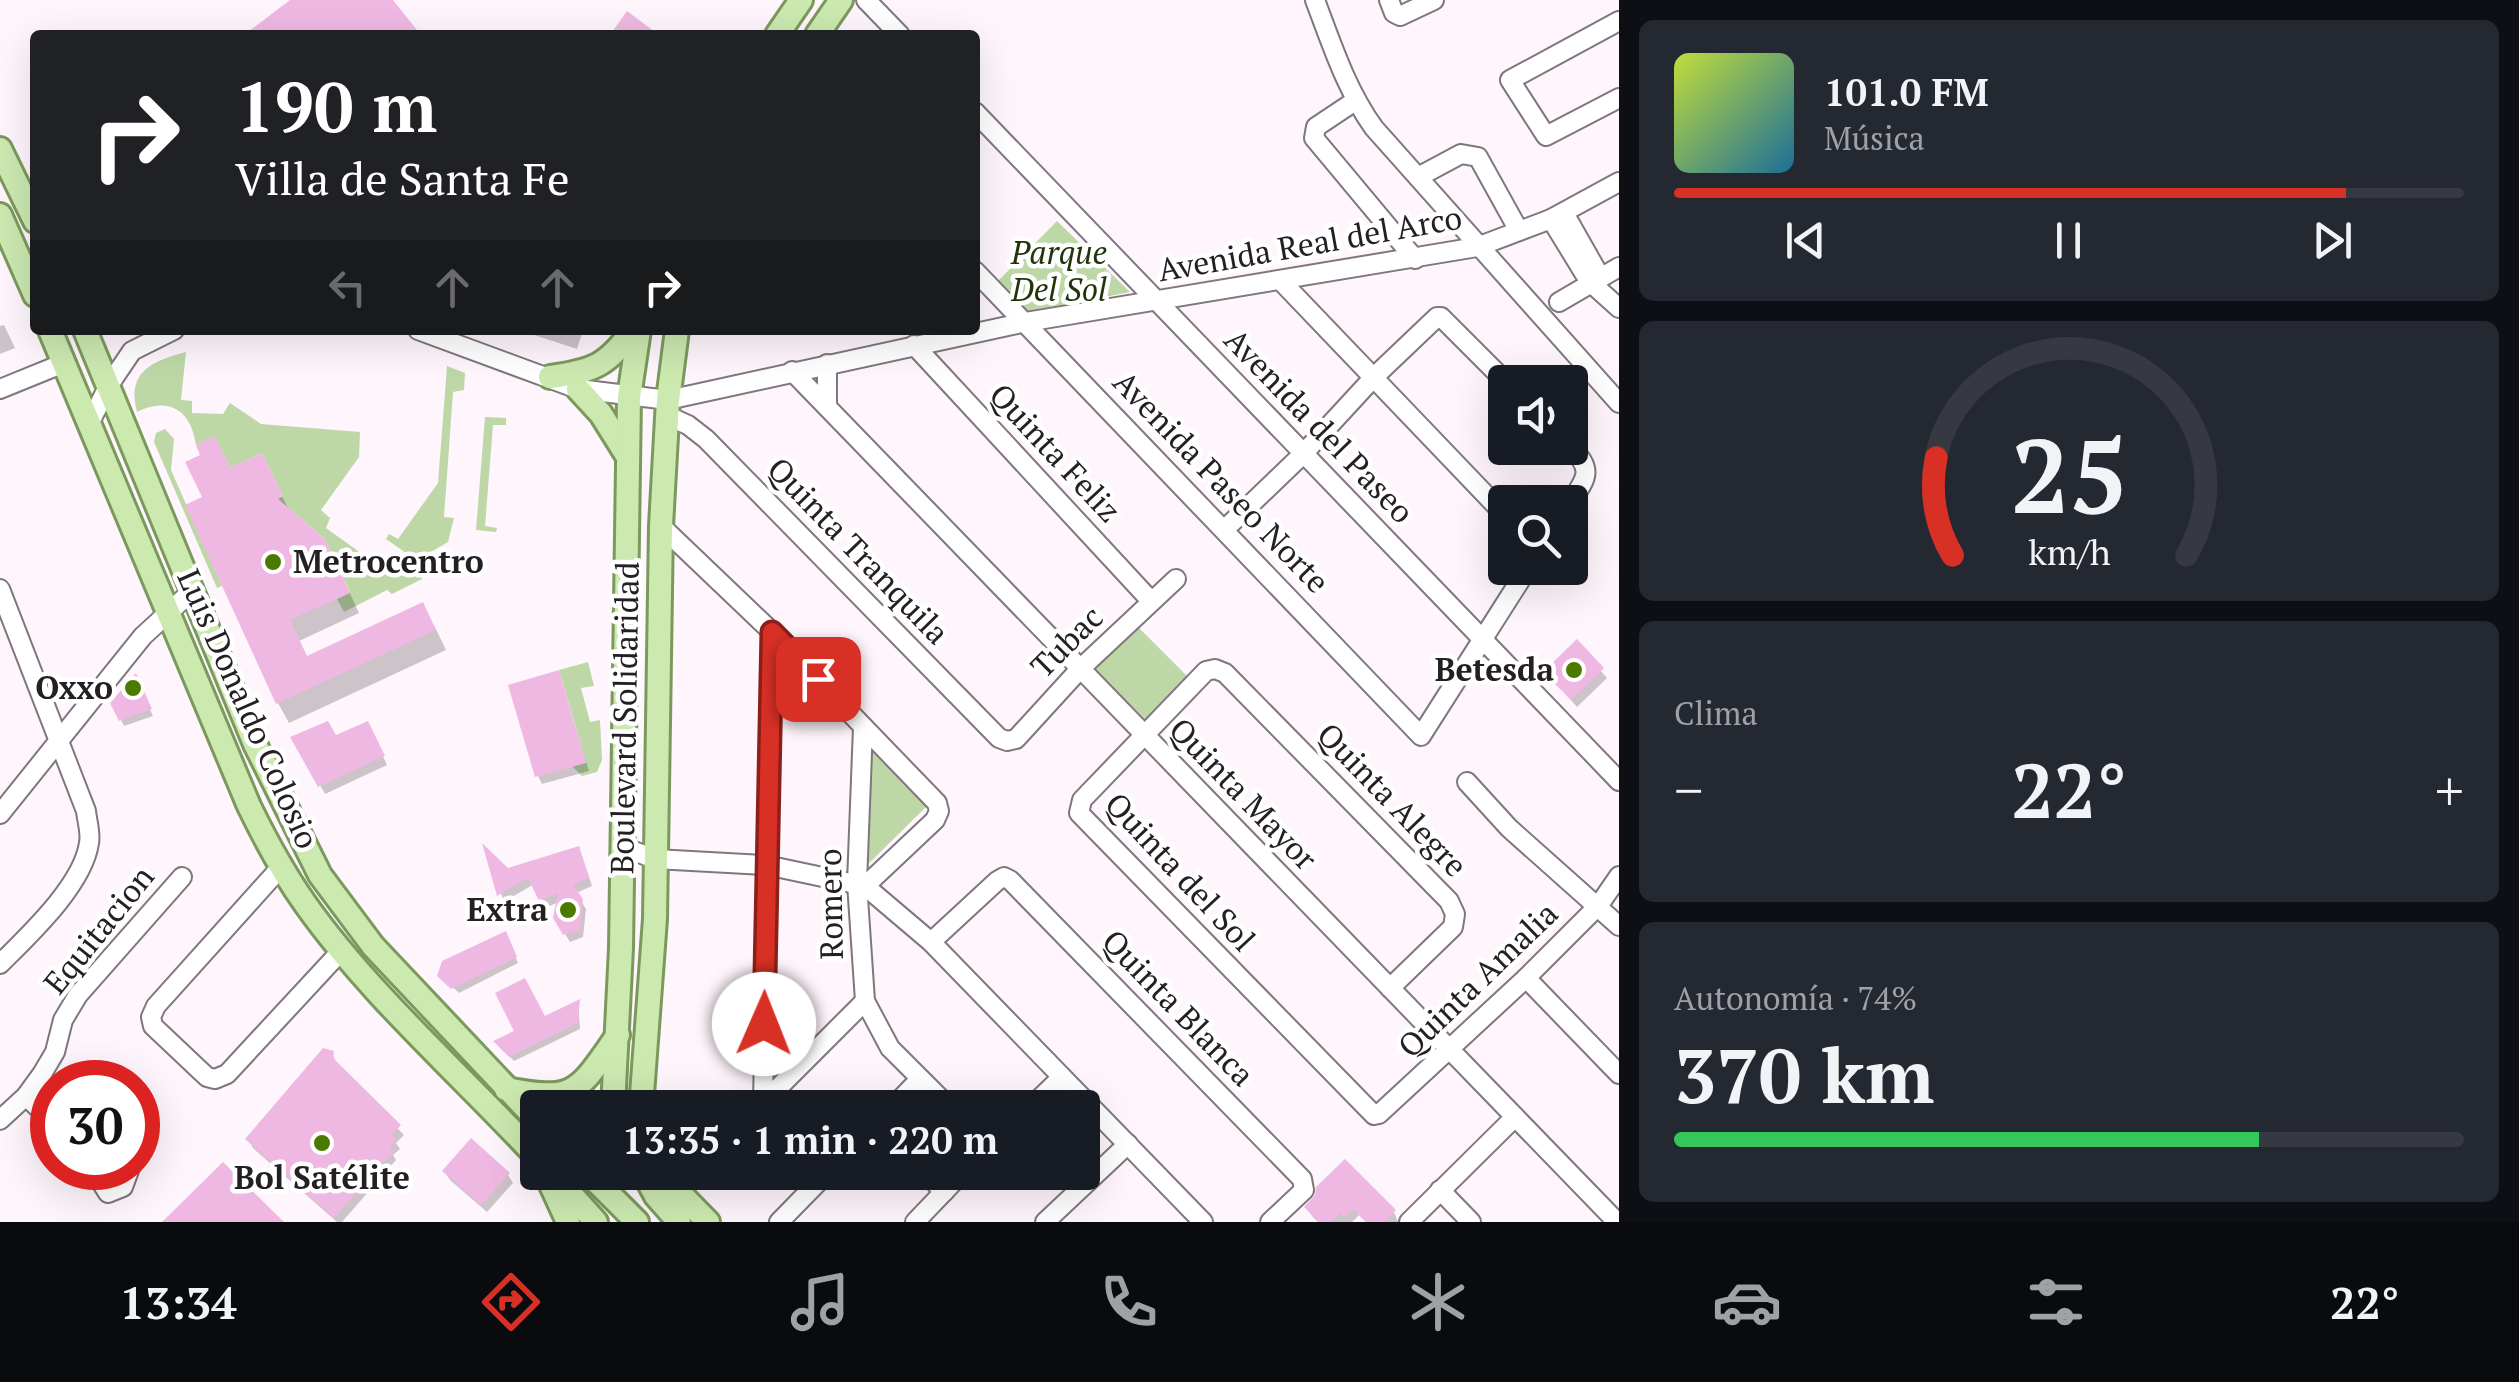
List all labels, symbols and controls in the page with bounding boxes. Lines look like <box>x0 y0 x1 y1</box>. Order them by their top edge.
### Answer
text: 190 m <box>235 59 437 152</box>
text: 101.0 FM <box>1824 67 1989 117</box>
icon: right <box>70 70 200 200</box>
text: Música <box>1824 117 1925 159</box>
text: Villa de Santa Fe <box>235 148 570 208</box>
street label: Avenida Real del Arco <box>1155 196 1465 290</box>
icon: previous <box>1778 213 1833 268</box>
icon: pause <box>2041 213 2096 268</box>
icon: next <box>2305 213 2360 268</box>
park label: Parque Del Sol <box>1010 231 1107 310</box>
icon: left <box>320 260 375 315</box>
icon: ahead <box>425 260 480 315</box>
icon: ahead <box>530 260 585 315</box>
icon: right <box>635 260 690 315</box>
street label: Avenida del Paseo <box>1216 319 1424 532</box>
street label: Avenida Paseo Norte <box>1105 361 1339 602</box>
map controls <box>1488 365 1588 585</box>
button: sound <box>1488 365 1588 465</box>
street label: Quinta Feliz <box>981 374 1131 531</box>
text: 25 <box>2010 405 2128 543</box>
street label: Quinta Tranquila <box>759 448 959 653</box>
button: search <box>1488 485 1588 585</box>
text: km/h <box>2028 528 2110 575</box>
place label: Metrocentro <box>293 540 484 582</box>
marker: Metrocentro <box>262 551 284 573</box>
street label: Boulevard Solidaridad <box>600 561 648 875</box>
street label: Luis Donaldo Colosio <box>168 562 329 855</box>
street label: Tubac <box>1021 596 1111 686</box>
pin <box>776 637 861 722</box>
place label: Betesda <box>1435 648 1554 690</box>
icon: arrive <box>791 652 846 707</box>
marker: Betesda <box>1563 659 1585 681</box>
place label: Oxxo <box>35 666 113 708</box>
marker: Oxxo <box>122 677 144 699</box>
text: Clima <box>1674 692 1758 734</box>
street label: Quinta Mayor <box>1161 708 1327 879</box>
street label: Quinta Alegre <box>1309 713 1477 885</box>
text: 22° <box>2011 740 2127 839</box>
text: − <box>1674 753 1703 826</box>
text: + <box>2435 753 2464 826</box>
street label: Quinta del Sol <box>1096 783 1265 960</box>
street label: Romero <box>808 848 852 960</box>
street label: Equitacion <box>34 857 163 1002</box>
place label: Extra <box>466 888 548 930</box>
street label: Quinta Amalia <box>1388 892 1566 1066</box>
marker: Extra <box>557 899 579 921</box>
street label: Quinta Blanca <box>1093 920 1264 1095</box>
position arrow <box>712 972 816 1076</box>
text: Autonomía · 74% <box>1674 977 1917 1019</box>
text: 370 km <box>1674 1025 1934 1124</box>
speed limit sign: 30 <box>30 1060 160 1190</box>
text: 13:35 · 1 min · 220 m <box>622 1115 998 1165</box>
marker: Bol Satélite <box>311 1132 333 1154</box>
place label: Bol Satélite <box>234 1156 410 1198</box>
icon: directions <box>476 1267 546 1337</box>
icon: music <box>785 1267 855 1337</box>
icon: phone <box>1094 1267 1164 1337</box>
icon: climate <box>1403 1267 1473 1337</box>
icon: car <box>1712 1267 1782 1337</box>
icon: filters <box>2021 1267 2091 1337</box>
text: 13:34 <box>120 1272 237 1332</box>
text: 22° <box>2330 1272 2399 1332</box>

